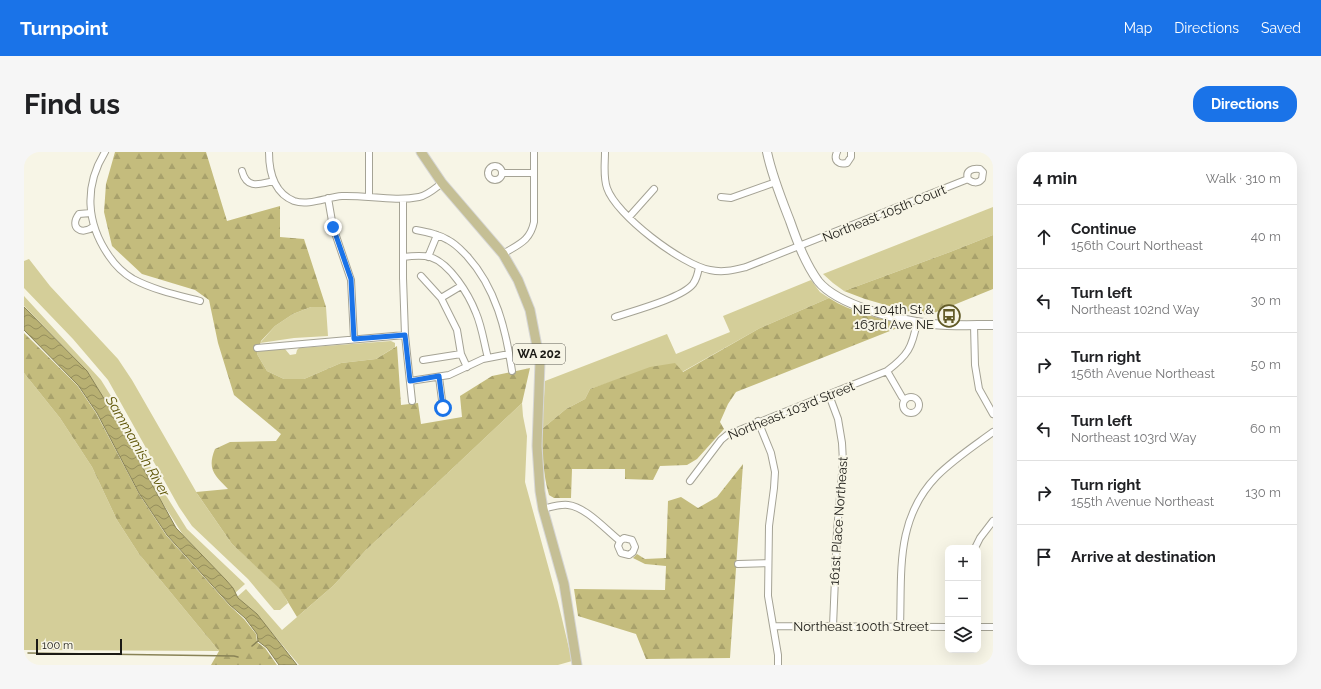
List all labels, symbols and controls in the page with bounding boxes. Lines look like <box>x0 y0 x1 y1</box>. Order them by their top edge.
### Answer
text: Turnpoint <box>20 17 108 39</box>
text: Map <box>1124 20 1152 36</box>
text: Directions <box>1174 20 1239 36</box>
text: Saved <box>1261 20 1301 36</box>
button: Directions <box>1193 86 1297 122</box>
text: Find us <box>24 88 120 121</box>
text: 4 min <box>1033 168 1077 188</box>
text: Walk · 310 m <box>1206 171 1281 186</box>
street label: Northeast 105th Court <box>820 182 949 245</box>
route end <box>324 218 342 236</box>
text: Continue <box>1071 220 1136 238</box>
icon: ahead <box>1033 226 1055 248</box>
text: 40 m <box>1251 229 1281 244</box>
text: 156th Court Northeast <box>1071 238 1203 253</box>
text: Turn left <box>1071 284 1132 302</box>
icon: left <box>1033 290 1055 312</box>
text: 30 m <box>1251 293 1281 308</box>
place label: NE 104th St & 163rd Ave NE <box>853 302 934 332</box>
text: Northeast 102nd Way <box>1071 302 1199 317</box>
bus stop icon: NE 104th St & 163rd Ave NE <box>936 303 962 329</box>
road number: WA 202 <box>513 344 565 364</box>
text: Turn right <box>1071 348 1141 366</box>
icon: right <box>1033 354 1055 376</box>
text: 50 m <box>1251 357 1281 372</box>
text: 156th Avenue Northeast <box>1071 366 1215 381</box>
street label: Northeast 103rd Street <box>726 378 857 443</box>
water label: Sammamish River <box>102 392 174 500</box>
route start <box>434 399 452 417</box>
text: Turn left <box>1071 412 1132 430</box>
icon: left <box>1033 418 1055 440</box>
text: 60 m <box>1250 421 1281 436</box>
text: Northeast 103rd Way <box>1071 430 1196 445</box>
street label: 161st Place Northeast <box>827 455 851 586</box>
text: Turn right <box>1071 476 1141 494</box>
icon: right <box>1033 482 1055 504</box>
text: 130 m <box>1245 485 1281 500</box>
text: 155th Avenue Northeast <box>1071 494 1214 509</box>
map controls <box>945 545 981 653</box>
button: + <box>945 545 981 581</box>
icon: arrive <box>1033 546 1055 568</box>
text: Arrive at destination <box>1071 548 1216 566</box>
button: − <box>945 581 981 617</box>
button: layers <box>945 617 981 653</box>
street label: Northeast 100th Street <box>793 619 929 634</box>
scale bar <box>36 637 122 656</box>
text: 100 m <box>42 639 73 652</box>

